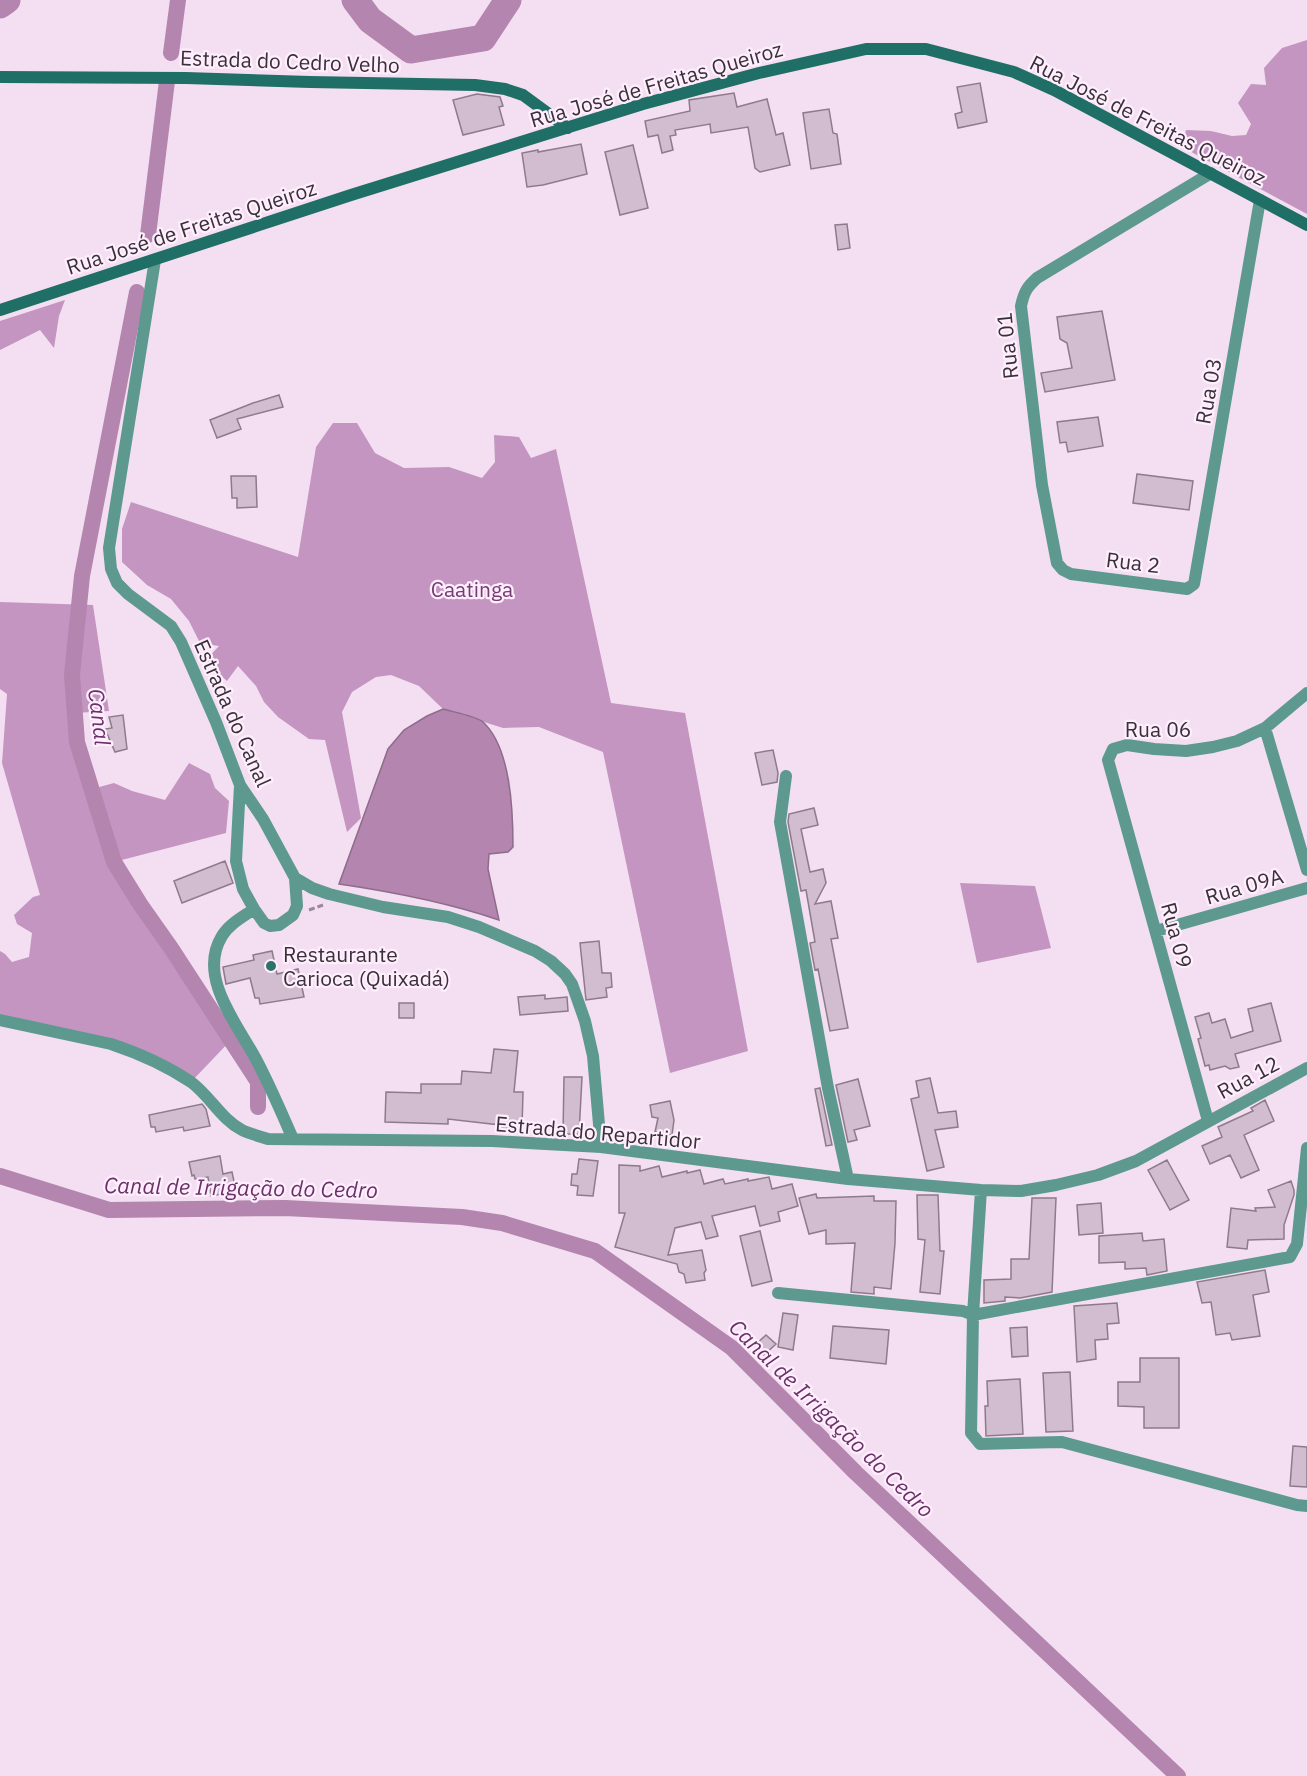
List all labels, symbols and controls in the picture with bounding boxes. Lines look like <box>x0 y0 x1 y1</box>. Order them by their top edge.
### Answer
street label: Rua José de Freitas Queiroz <box>526 34 786 133</box>
street label: Estrada do Cedro Velho <box>180 43 400 79</box>
street label: Rua José de Freitas Queiroz <box>1025 48 1271 192</box>
street label: Rua José de Freitas Queiroz <box>62 173 320 281</box>
street label: Rua 01 <box>990 311 1024 381</box>
street label: Rua 03 <box>1188 356 1228 426</box>
street label: Rua 2 <box>1104 545 1162 579</box>
park label: Caatinga <box>431 575 513 603</box>
street label: Estrada do Canal <box>188 635 278 792</box>
water label: Canal <box>82 687 118 747</box>
street label: Rua 06 <box>1125 715 1191 743</box>
street label: Rua 09A <box>1202 861 1286 911</box>
street label: Rua 09 <box>1155 899 1199 971</box>
place label: Restaurante Carioca (Quixadá) <box>283 940 450 992</box>
marker: Restaurante Carioca (Quixadá) <box>264 959 278 973</box>
street label: Rua 12 <box>1212 1049 1284 1105</box>
street label: Estrada do Repartidor <box>494 1109 702 1155</box>
water label: Canal de Irrigação do Cedro <box>104 1170 378 1204</box>
water label: Canal de Irrigação do Cedro <box>723 1312 941 1524</box>

